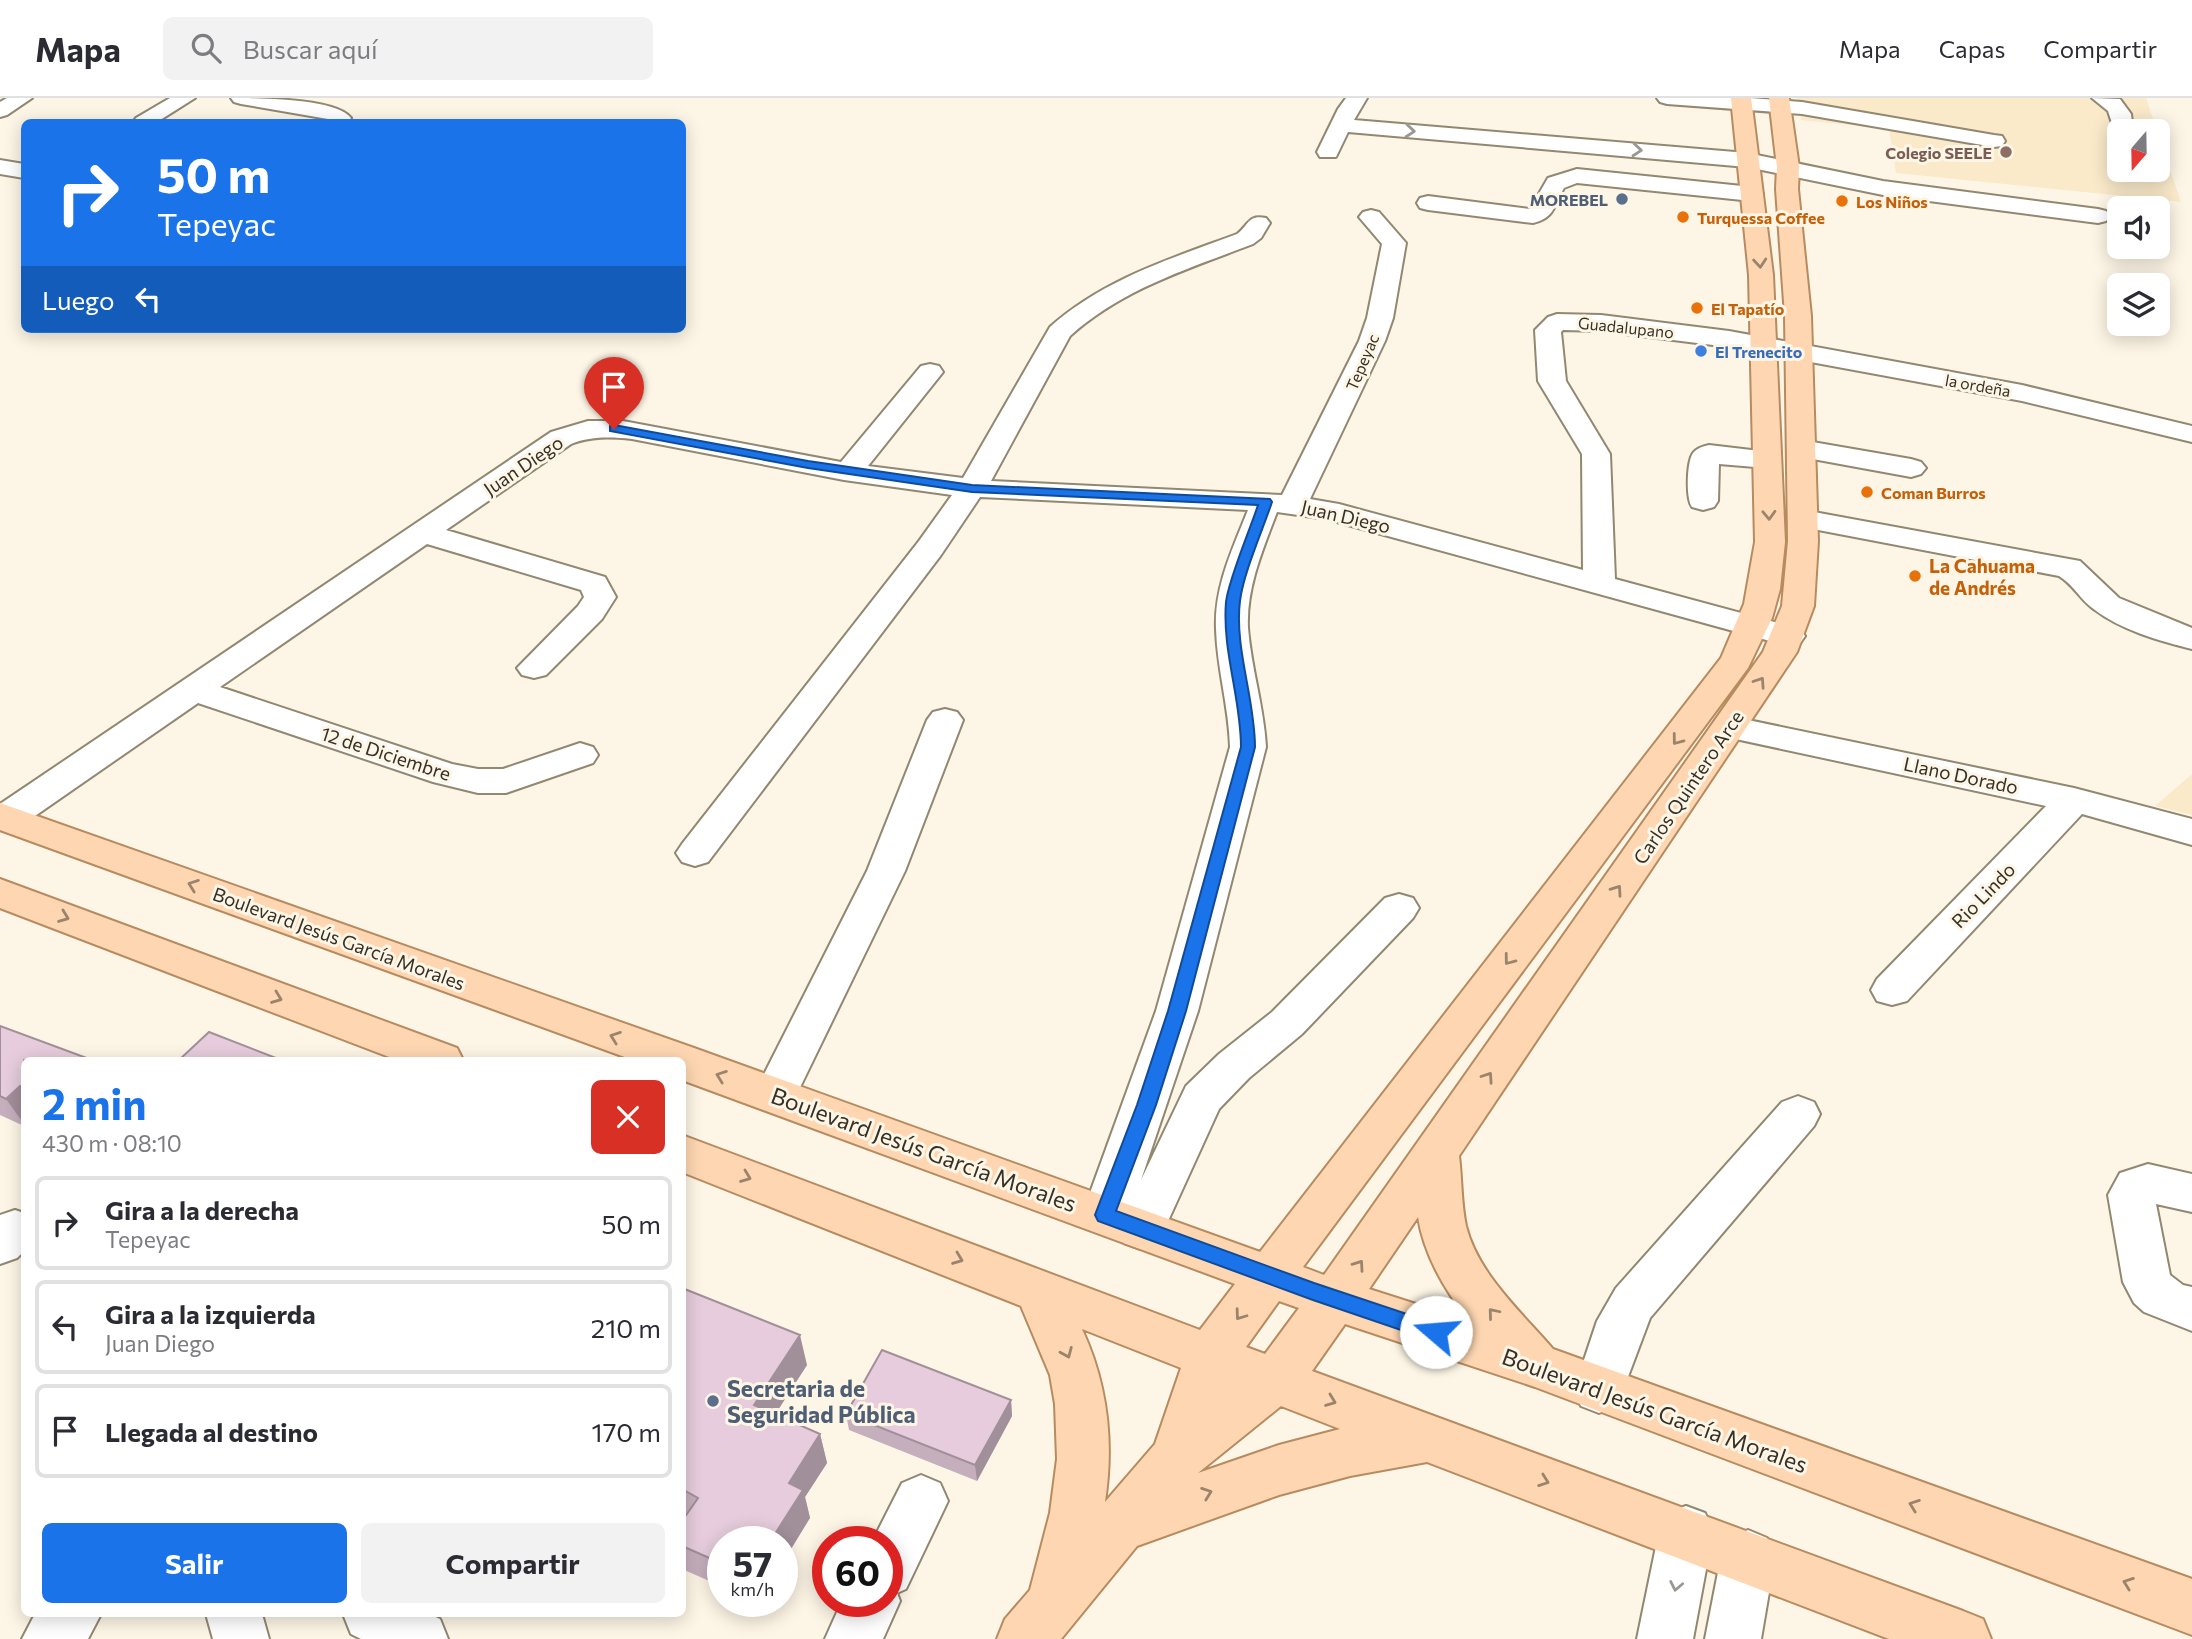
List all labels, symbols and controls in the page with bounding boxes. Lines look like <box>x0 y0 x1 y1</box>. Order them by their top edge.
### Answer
search box <box>163 17 653 80</box>
text: Mapa <box>35 28 121 69</box>
icon: search <box>187 29 225 67</box>
text: Buscar aquí <box>243 33 378 64</box>
text: Mapa <box>1839 34 1901 63</box>
text: Capas <box>1939 34 2005 63</box>
text: Compartir <box>2043 34 2157 63</box>
north arrow <box>2107 119 2170 182</box>
map controls <box>2107 119 2170 336</box>
one-way arrow <box>1405 123 1416 138</box>
one-way arrow <box>1632 142 1643 157</box>
text: 50 m <box>157 143 270 203</box>
place label: Colegio SEELE <box>1885 143 1992 162</box>
marker: Colegio SEELE <box>1998 144 2014 160</box>
icon: right <box>42 147 133 238</box>
place label: MOREBEL <box>1530 190 1608 209</box>
marker: MOREBEL <box>1614 191 1630 207</box>
place label: Los Niños <box>1856 192 1928 211</box>
marker: Los Niños <box>1834 193 1850 209</box>
button: sound <box>2107 196 2170 259</box>
text: Tepeyac <box>157 203 276 243</box>
place label: Turquessa Coffee <box>1697 208 1825 227</box>
marker: Turquessa Coffee <box>1675 209 1691 225</box>
one-way arrow <box>1752 258 1767 269</box>
button: layers <box>2107 273 2170 336</box>
icon: left <box>129 280 167 318</box>
text: Luego <box>42 284 115 315</box>
place label: El Tapatío <box>1711 299 1785 318</box>
marker: El Tapatío <box>1689 300 1705 316</box>
street label: Guadalupano <box>1577 313 1675 341</box>
street label: Tepeyac <box>1342 331 1382 393</box>
place label: El Trenecito <box>1715 342 1803 361</box>
marker: El Trenecito <box>1693 343 1709 359</box>
pin <box>584 357 644 429</box>
icon: arrive <box>595 368 633 406</box>
street label: la ordeña <box>1944 370 2012 400</box>
street label: Juan Diego <box>479 430 567 500</box>
place label: Coman Burros <box>1881 483 1986 502</box>
marker: Coman Burros <box>1859 484 1875 500</box>
street label: Juan Diego <box>1299 495 1393 537</box>
one-way arrow <box>1761 510 1777 521</box>
place label: La Cahuama de Andrés <box>1929 554 2035 599</box>
marker: La Cahuama de Andrés <box>1907 568 1923 584</box>
one-way arrow <box>1751 677 1764 690</box>
street label: Carlos Quintero Arce <box>1628 706 1748 868</box>
street label: 12 de Diciembre <box>318 721 454 785</box>
one-way arrow <box>1672 733 1685 745</box>
street label: Llano Dorado <box>1902 752 2020 798</box>
street label: Rio Lindo <box>1946 858 2020 932</box>
one-way arrow <box>188 880 200 894</box>
street label: Boulevard Jesús García Morales <box>210 882 468 994</box>
one-way arrow <box>1609 885 1621 898</box>
one-way arrow <box>57 909 69 923</box>
one-way arrow <box>1504 952 1517 965</box>
one-way arrow <box>270 990 282 1004</box>
one-way arrow <box>609 1031 621 1045</box>
one-way arrow <box>715 1070 727 1084</box>
one-way arrow <box>1480 1072 1493 1085</box>
text: 2 min <box>42 1077 147 1129</box>
button: close <box>591 1080 665 1154</box>
street label: Boulevard Jesús García Morales <box>768 1081 1080 1217</box>
text: 430 m · 08:10 <box>42 1129 182 1157</box>
one-way arrow <box>740 1169 752 1183</box>
text: Gira a la derecha <box>105 1194 299 1225</box>
icon: right <box>46 1204 84 1242</box>
text: 50 m <box>601 1208 661 1239</box>
text: Tepeyac <box>105 1225 191 1253</box>
one-way arrow <box>952 1251 964 1265</box>
one-way arrow <box>1351 1260 1363 1273</box>
position arrow <box>1399 1295 1473 1369</box>
text: Gira a la izquierda <box>105 1298 316 1329</box>
one-way arrow <box>1235 1307 1248 1320</box>
icon: left <box>46 1308 84 1346</box>
one-way arrow <box>1488 1308 1501 1320</box>
text: 210 m <box>591 1312 661 1343</box>
text: Juan Diego <box>105 1329 215 1357</box>
street label: Boulevard Jesús García Morales <box>1499 1342 1811 1478</box>
one-way arrow <box>1058 1347 1072 1359</box>
place label: Secretaria de Seguridad Pública <box>727 1374 916 1428</box>
marker: Secretaria de Seguridad Pública <box>705 1393 721 1409</box>
one-way arrow <box>1325 1393 1337 1407</box>
icon: arrive <box>46 1412 84 1450</box>
text: Llegada al destino <box>105 1416 318 1447</box>
text: 170 m <box>592 1416 661 1447</box>
one-way arrow <box>1538 1472 1550 1486</box>
one-way arrow <box>1201 1487 1213 1501</box>
one-way arrow <box>1909 1499 1921 1513</box>
button: Salir <box>42 1523 347 1603</box>
button: Compartir <box>361 1523 665 1603</box>
speed limit sign: 60 <box>812 1526 903 1617</box>
text: 57 <box>733 1541 772 1584</box>
one-way arrow <box>2122 1577 2134 1591</box>
text: km/h <box>731 1578 774 1600</box>
one-way arrow <box>1669 1580 1684 1592</box>

